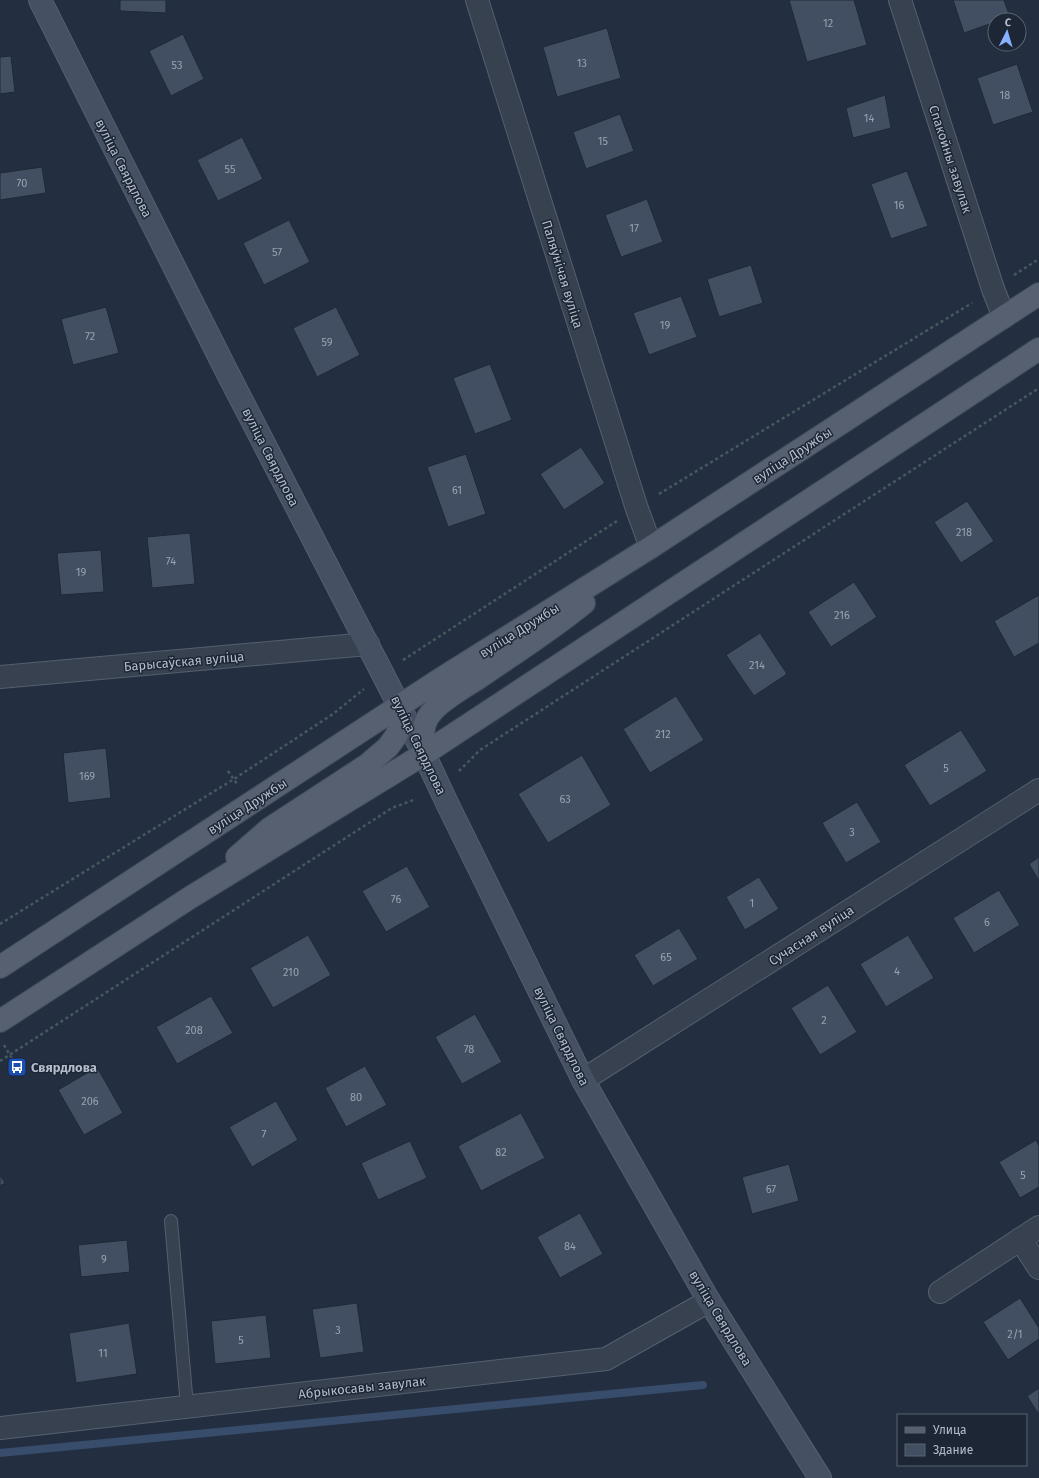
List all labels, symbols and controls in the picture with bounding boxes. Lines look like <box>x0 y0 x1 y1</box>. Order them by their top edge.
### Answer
north arrow <box>987 12 1027 52</box>
text: С <box>1004 16 1012 29</box>
house number: 12 <box>823 17 833 30</box>
house number: 13 <box>577 57 587 70</box>
house number: 53 <box>172 59 182 72</box>
house number: 18 <box>1000 89 1010 102</box>
street label: Спакойны завулак <box>926 103 975 215</box>
house number: 14 <box>864 112 874 125</box>
street label: вуліца Свярдлова <box>92 116 155 220</box>
house number: 15 <box>598 135 609 148</box>
house number: 55 <box>225 163 236 176</box>
house number: 70 <box>17 177 27 190</box>
house number: 16 <box>894 199 904 212</box>
street label: Паляўнічая вуліца <box>539 218 586 330</box>
house number: 17 <box>629 222 639 235</box>
house number: 57 <box>272 246 282 259</box>
house number: 19 <box>660 319 670 332</box>
house number: 72 <box>85 330 95 343</box>
house number: 59 <box>321 336 333 349</box>
street label: вуліца Свярдлова <box>239 405 302 509</box>
street label: вуліца Дружбы <box>750 424 835 487</box>
house number: 61 <box>452 484 462 497</box>
house number: 218 <box>956 526 972 539</box>
house number: 74 <box>166 555 176 568</box>
house number: 19 <box>76 566 86 579</box>
street label: вуліца Дружбы <box>477 600 562 661</box>
house number: 216 <box>834 609 850 622</box>
street label: Барысаўская вуліца <box>123 649 245 674</box>
house number: 214 <box>749 659 765 672</box>
street label: вуліца Свярдлова <box>388 693 449 797</box>
house number: 212 <box>655 728 671 741</box>
house number: 5 <box>943 762 949 775</box>
house number: 169 <box>79 770 95 783</box>
street label: вуліца Дружбы <box>205 775 290 838</box>
house number: 63 <box>559 793 571 806</box>
house number: 3 <box>849 826 855 839</box>
house number: 76 <box>391 893 401 906</box>
house number: 1 <box>750 897 754 910</box>
street label: Сучасная вуліца <box>766 902 857 968</box>
house number: 6 <box>984 916 990 929</box>
house number: 65 <box>660 951 672 964</box>
house number: 4 <box>894 965 900 978</box>
house number: 210 <box>283 966 299 979</box>
street label: вуліца Свярдлова <box>531 984 592 1088</box>
house number: 2 <box>821 1014 827 1027</box>
house number: 208 <box>185 1024 203 1037</box>
house number: 78 <box>464 1043 474 1056</box>
bus stop icon: Свярдлова <box>6 1056 28 1078</box>
place label: Свярдлова <box>31 1060 97 1075</box>
house number: 80 <box>350 1091 362 1104</box>
house number: 206 <box>81 1095 99 1108</box>
house number: 7 <box>262 1128 267 1141</box>
house number: 82 <box>495 1146 507 1159</box>
house number: 5 <box>1020 1169 1026 1182</box>
house number: 67 <box>766 1183 776 1196</box>
house number: 84 <box>564 1240 576 1253</box>
house number: 9 <box>101 1253 107 1266</box>
street label: вуліца Свярдлова <box>686 1268 755 1369</box>
house number: 3 <box>335 1324 341 1337</box>
house number: 2/1 <box>1007 1328 1023 1341</box>
house number: 5 <box>238 1334 244 1347</box>
house number: 11 <box>98 1347 108 1360</box>
street label: Абрыкосавы завулак <box>298 1373 427 1402</box>
legend <box>897 1414 1027 1466</box>
text: Улица <box>933 1423 967 1437</box>
text: Здание <box>933 1443 973 1457</box>

